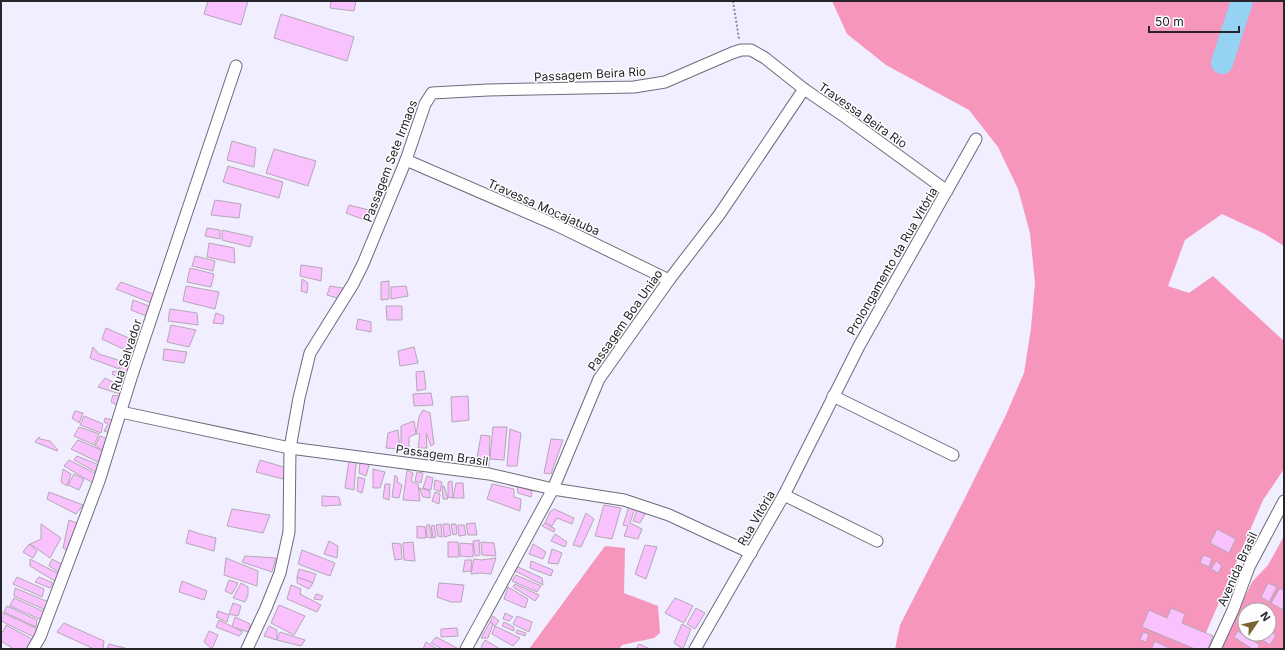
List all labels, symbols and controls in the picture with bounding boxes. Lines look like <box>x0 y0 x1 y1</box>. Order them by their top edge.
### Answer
scale bar <box>1149 8 1239 34</box>
text: 50 m <box>1155 14 1184 29</box>
street label: Passagem Beira Rio <box>534 64 646 84</box>
street label: Travessa Beira Rio <box>816 79 910 151</box>
street label: Passagem Sete Irmaos <box>360 98 420 224</box>
street label: Travessa Mocajatuba <box>486 176 602 238</box>
street label: Prolongamento da Rua Vitória <box>843 184 941 338</box>
street label: Passagem Boa Uniao <box>584 266 666 374</box>
street label: Rua Salvador <box>107 317 145 393</box>
street label: Passagem Brasil <box>395 441 489 469</box>
street label: Rua Vitória <box>734 488 778 548</box>
street label: Avenida Brasil <box>1214 530 1260 608</box>
north arrow <box>1237 602 1277 642</box>
text: N <box>1257 609 1273 624</box>

